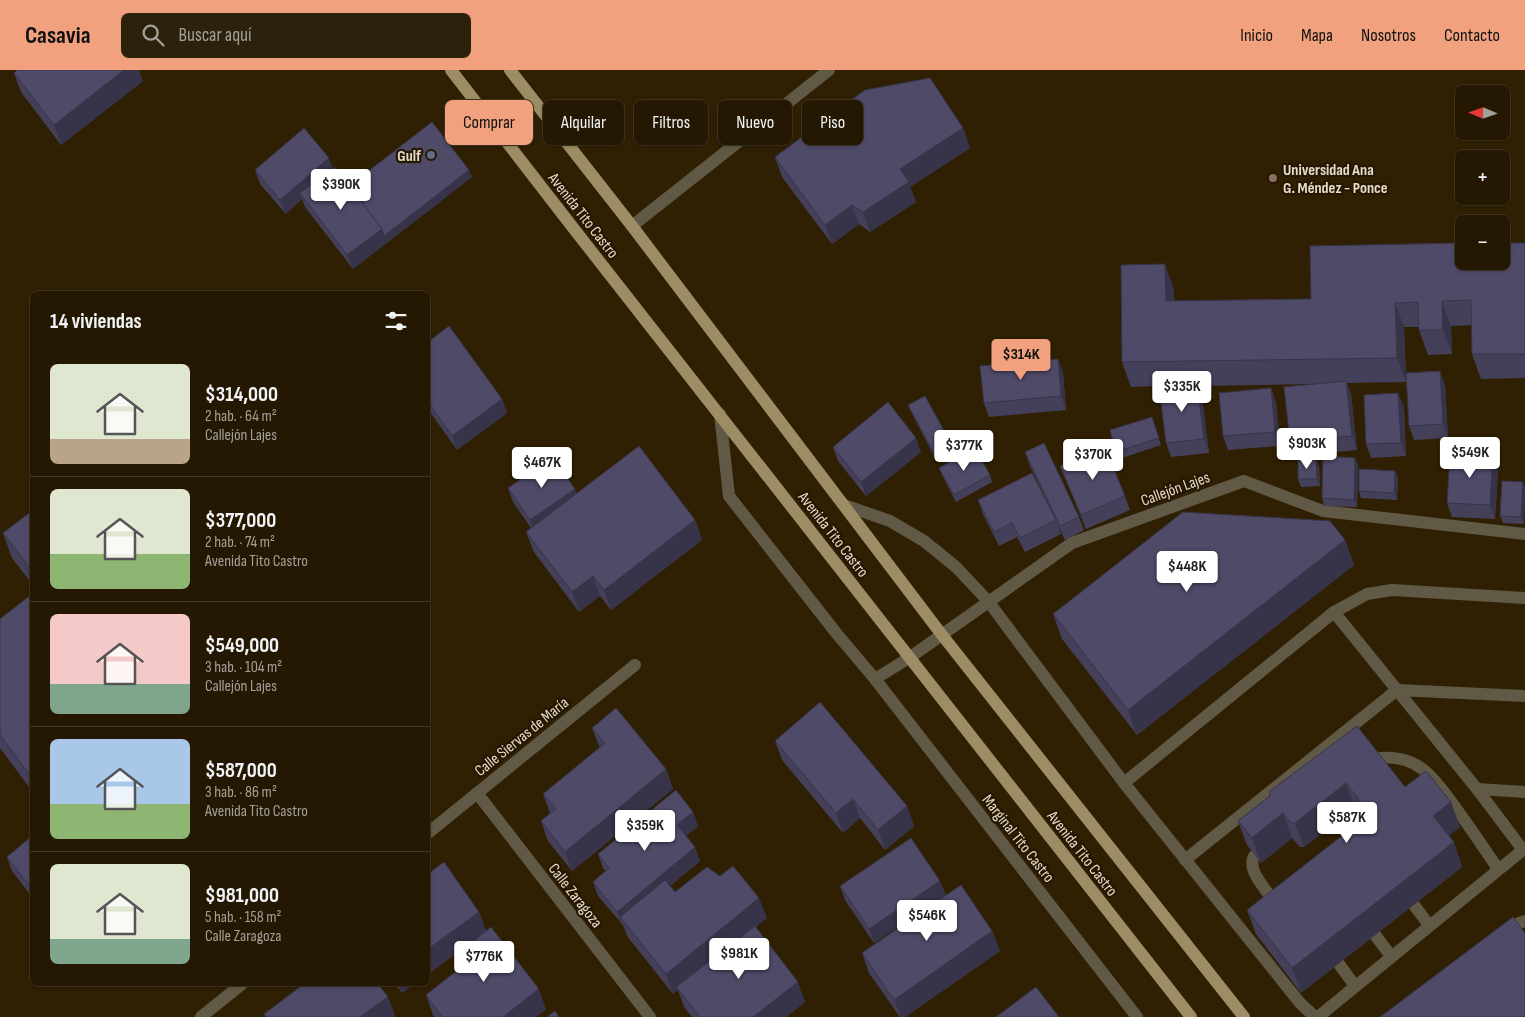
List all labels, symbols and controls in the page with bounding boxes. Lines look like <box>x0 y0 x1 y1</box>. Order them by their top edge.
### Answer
search box <box>121 13 471 58</box>
text: Casavia <box>25 21 91 50</box>
icon: search <box>139 21 167 49</box>
text: Buscar aquí <box>179 24 252 47</box>
text: Inicio <box>1240 25 1273 46</box>
text: Mapa <box>1301 25 1333 46</box>
text: Nosotros <box>1361 25 1416 46</box>
text: Contacto <box>1444 25 1500 46</box>
north arrow <box>1455 85 1510 140</box>
map controls <box>1455 85 1510 270</box>
chip: Comprar <box>445 100 533 145</box>
chip: Alquilar <box>543 100 624 145</box>
chip: Filtros <box>634 100 708 145</box>
chip: Nuevo <box>718 100 792 145</box>
chip: Piso <box>802 100 863 145</box>
place label: Gulf <box>397 147 422 166</box>
marker: Gulf <box>425 149 437 161</box>
button: + <box>1455 150 1510 205</box>
place label: Universidad Ana G. Méndez - Ponce <box>1283 161 1388 198</box>
pin: $390K <box>306 168 376 211</box>
street label: Avenida Tito Castro <box>543 169 622 262</box>
marker: Universidad Ana G. Méndez - Ponce <box>1267 172 1279 184</box>
text: $390K <box>322 175 360 194</box>
button: − <box>1455 215 1510 270</box>
icon: filters <box>382 307 410 335</box>
text: 14 viviendas <box>50 309 142 334</box>
pin: $314K <box>986 338 1056 381</box>
text: $314K <box>1002 345 1040 364</box>
pin: $335K <box>1147 370 1217 413</box>
text: $335K <box>1163 377 1201 396</box>
text: $314,000 <box>205 382 278 407</box>
icon: home <box>90 384 150 444</box>
text: 2 hab. · 64 m² <box>205 407 277 426</box>
text: Callejón Lajes <box>205 426 277 445</box>
pin: $903K <box>1272 428 1342 470</box>
pin: $377K <box>929 430 999 472</box>
text: $903K <box>1288 434 1326 453</box>
text: $377K <box>945 436 983 455</box>
pin: $549K <box>1435 436 1505 479</box>
pin: $370K <box>1058 438 1128 481</box>
text: $549K <box>1451 443 1489 462</box>
text: $370K <box>1074 445 1112 464</box>
pin: $467K <box>507 446 577 489</box>
text: $467K <box>523 453 561 472</box>
street label: Callejón Lajes <box>1138 468 1213 511</box>
street label: Avenida Tito Castro <box>793 488 872 581</box>
text: $377,000 <box>205 508 276 533</box>
icon: home <box>90 509 150 569</box>
text: 2 hab. · 74 m² <box>205 533 275 552</box>
pin: $448K <box>1152 550 1222 593</box>
text: Avenida Tito Castro <box>205 552 308 571</box>
text: $448K <box>1168 557 1206 576</box>
text: $549,000 <box>205 633 279 658</box>
icon: home <box>90 634 150 694</box>
text: 3 hab. · 104 m² <box>205 658 282 677</box>
text: Callejón Lajes <box>205 677 277 696</box>
street label: Calle Siervas de María <box>471 694 573 781</box>
text: $587,000 <box>205 758 277 783</box>
icon: home <box>90 759 150 819</box>
text: 3 hab. · 86 m² <box>205 783 277 802</box>
street label: Marginal Tito Castro <box>978 791 1058 887</box>
text: Avenida Tito Castro <box>205 802 308 821</box>
pin: $587K <box>1312 802 1382 844</box>
street label: Avenida Tito Castro <box>1042 807 1121 900</box>
text: $587K <box>1328 808 1366 827</box>
pin: $359K <box>610 810 680 852</box>
text: $359K <box>626 816 664 835</box>
street label: Calle Zaragoza <box>544 860 606 932</box>
text: $981,000 <box>205 883 279 908</box>
icon: home <box>90 884 150 944</box>
pin: $546K <box>892 900 962 942</box>
text: $546K <box>908 906 946 925</box>
text: 5 hab. · 158 m² <box>205 908 282 927</box>
text: Calle Zaragoza <box>205 927 281 946</box>
pin: $981K <box>704 938 774 980</box>
pin: $776K <box>449 940 519 983</box>
text: $981K <box>720 944 758 963</box>
text: $776K <box>465 947 503 966</box>

